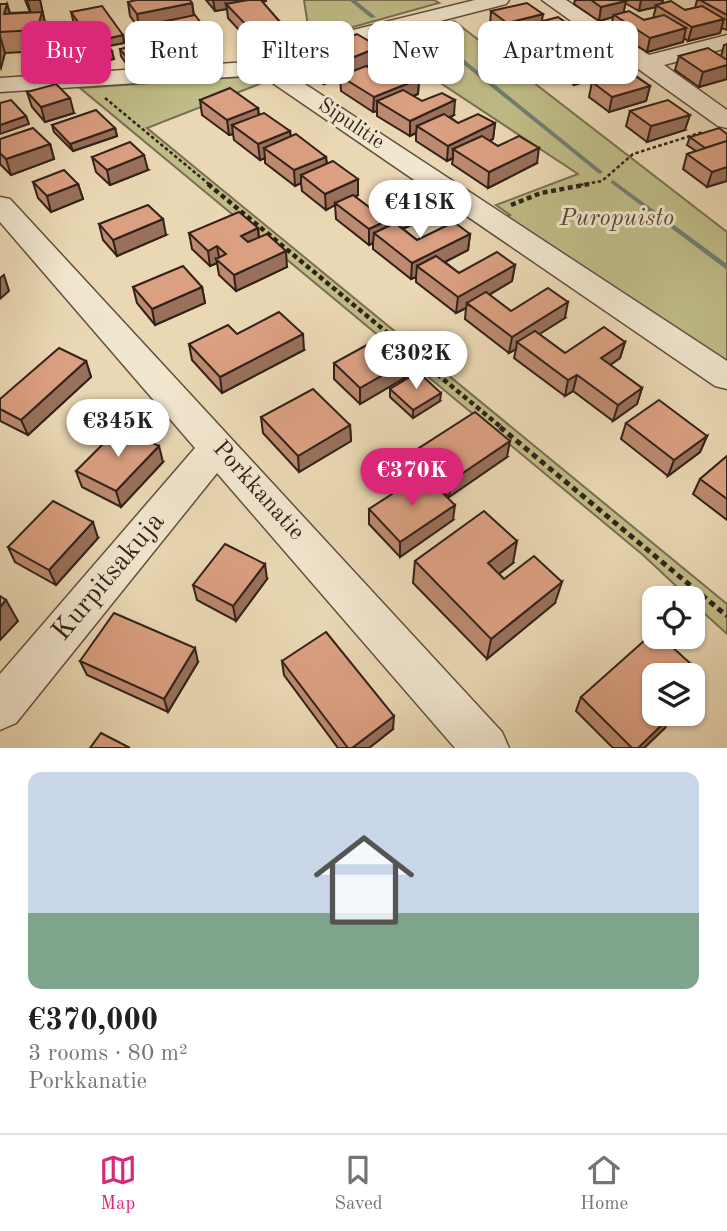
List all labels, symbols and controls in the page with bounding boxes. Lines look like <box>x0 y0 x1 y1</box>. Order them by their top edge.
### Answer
chip: Buy <box>21 21 111 84</box>
chip: Rent <box>125 21 223 84</box>
chip: Filters <box>237 21 354 84</box>
chip: New <box>368 21 464 84</box>
chip: Apartment <box>478 21 638 84</box>
street label: Sipulitie <box>314 94 388 154</box>
pin: €418K <box>371 180 469 240</box>
text: €418K <box>384 191 456 214</box>
park label: Puropuisto <box>559 207 674 231</box>
pin: €302K <box>367 332 465 391</box>
text: €302K <box>380 342 452 365</box>
pin: €345K <box>69 400 167 459</box>
text: €345K <box>82 410 154 433</box>
street label: Porkkanatie <box>207 437 309 545</box>
pin: €370K <box>363 448 461 508</box>
text: €370K <box>376 459 448 482</box>
street label: Kurpitsakuja <box>48 507 171 646</box>
map controls <box>642 586 705 726</box>
button: locate <box>642 586 705 649</box>
button: layers <box>642 663 705 726</box>
icon: home <box>301 817 427 943</box>
text: €370,000 <box>28 1006 158 1036</box>
text: 3 rooms · 80 m² <box>28 1042 188 1065</box>
text: Porkkanatie <box>28 1070 147 1093</box>
tab: Map <box>99 1151 137 1216</box>
tab: Saved <box>334 1151 383 1216</box>
tab: Home <box>580 1151 628 1216</box>

